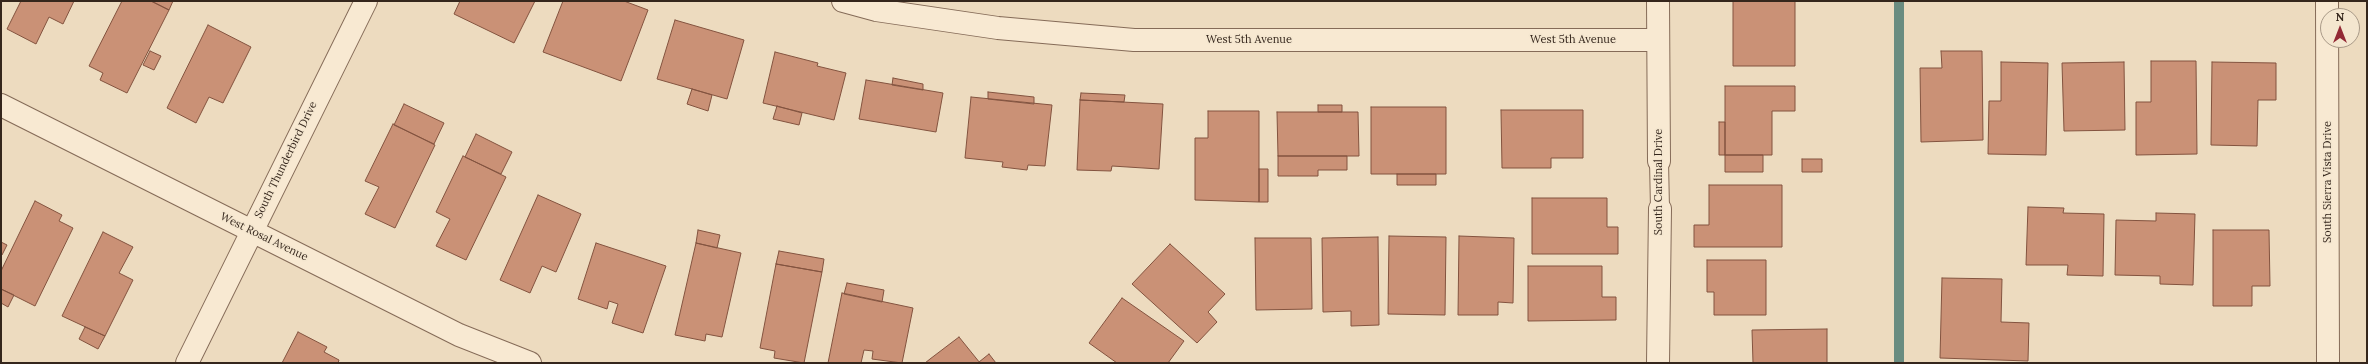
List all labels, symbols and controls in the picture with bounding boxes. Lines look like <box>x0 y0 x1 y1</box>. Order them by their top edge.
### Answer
north arrow <box>2320 8 2360 48</box>
text: N <box>2336 10 2344 24</box>
street label: West 5th Avenue <box>1206 33 1292 47</box>
street label: West 5th Avenue <box>1530 33 1616 47</box>
street label: South Thunderbird Drive <box>252 99 320 221</box>
street label: South Sierra Vista Drive <box>2321 121 2335 243</box>
street label: South Cardinal Drive <box>1652 129 1666 235</box>
street label: West Rosal Avenue <box>218 210 310 264</box>

